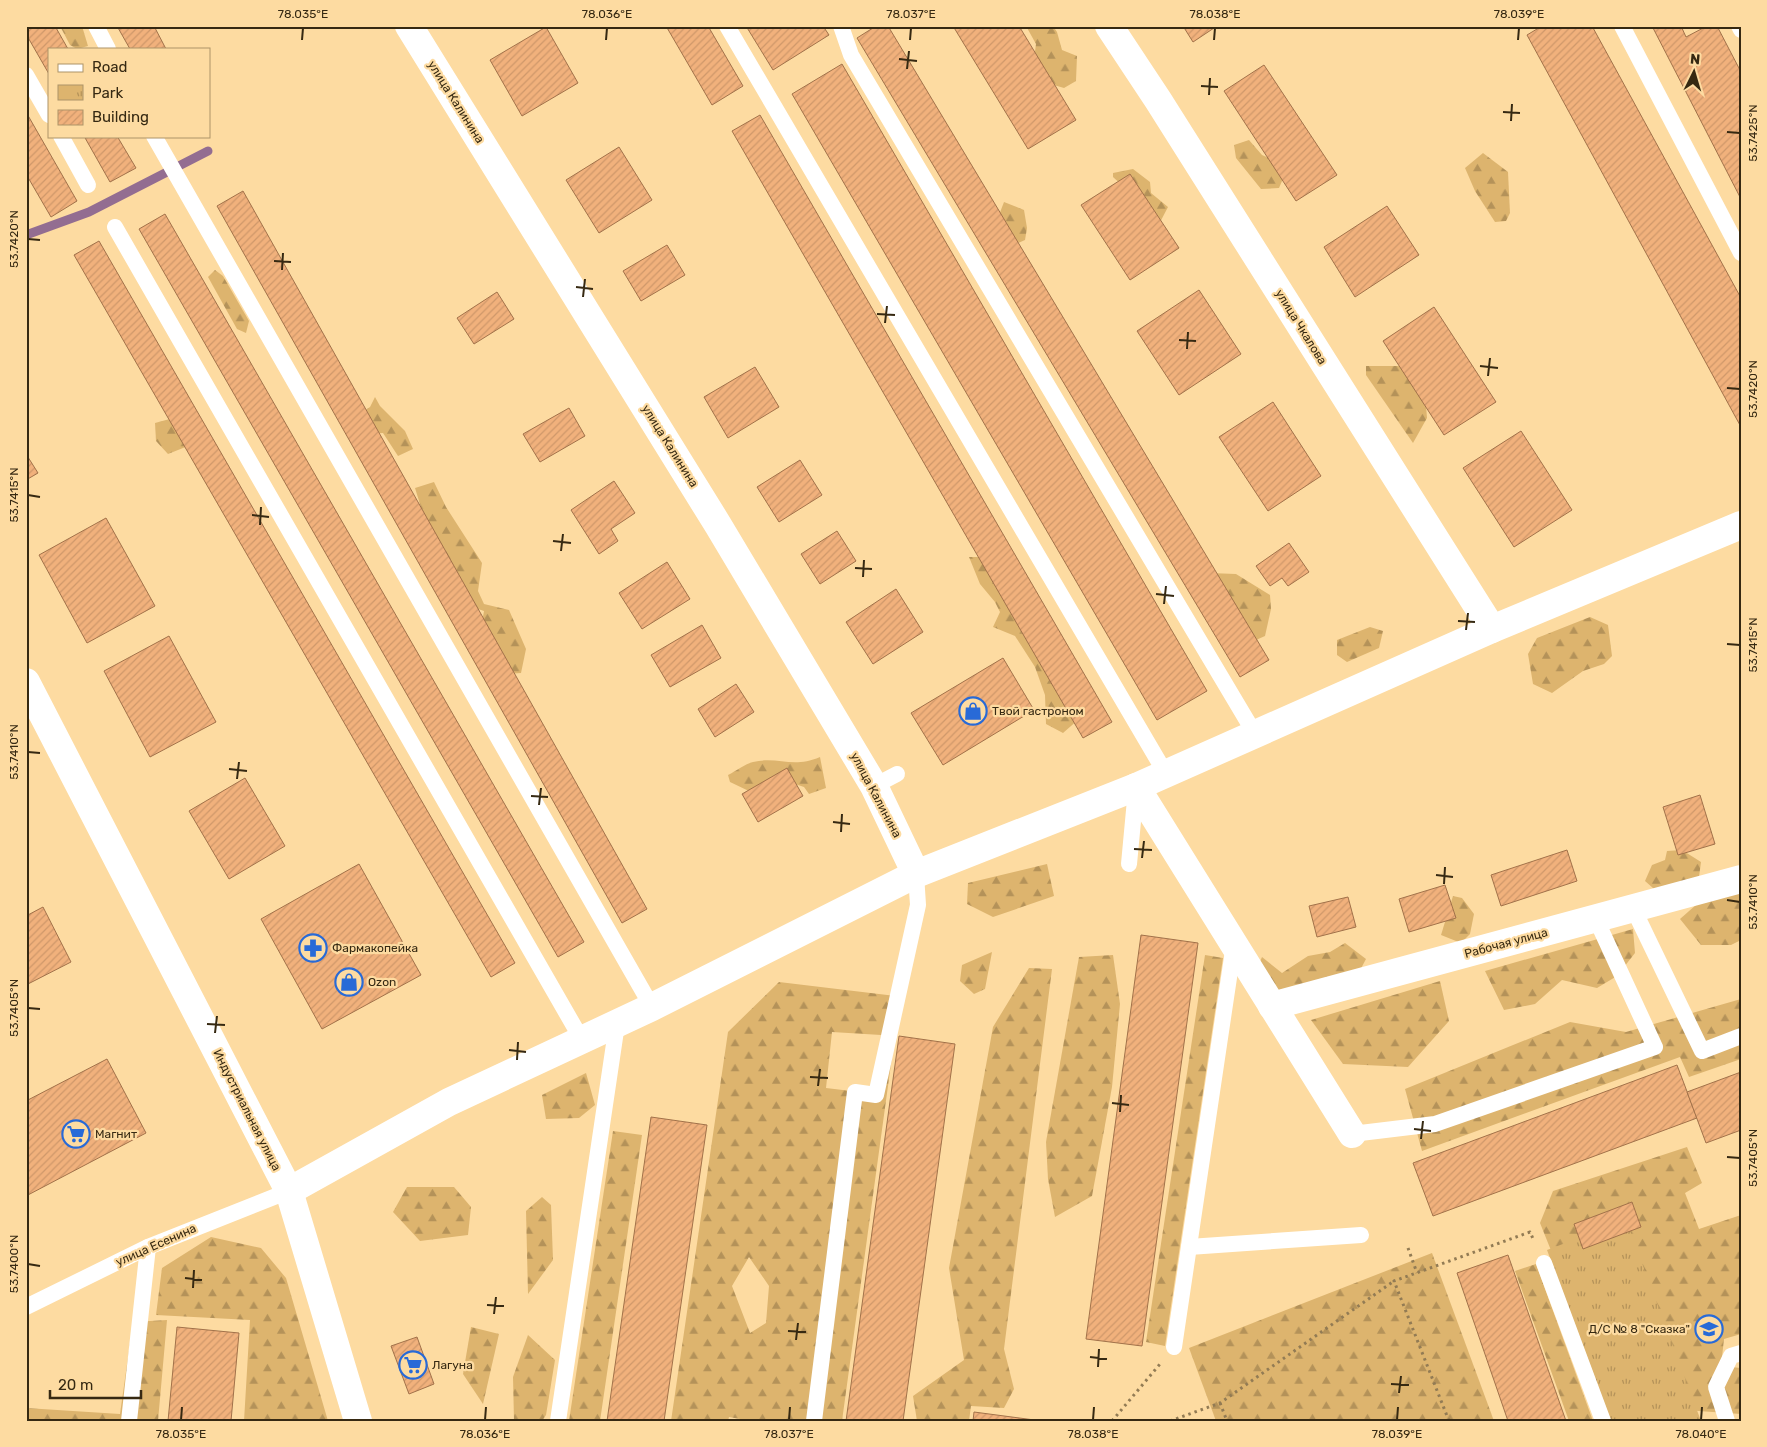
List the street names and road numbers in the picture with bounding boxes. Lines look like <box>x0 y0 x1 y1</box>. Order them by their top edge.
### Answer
street label: улица Калинина <box>425 58 487 146</box>
street label: улица Чкалова <box>1272 287 1330 367</box>
street label: улица Калинина <box>639 402 701 490</box>
street label: улица Калинина <box>848 750 904 840</box>
street label: Рабочая улица <box>1463 925 1549 961</box>
street label: Индустриальная улица <box>210 1047 284 1173</box>
street label: улица Есенина <box>114 1221 198 1269</box>

